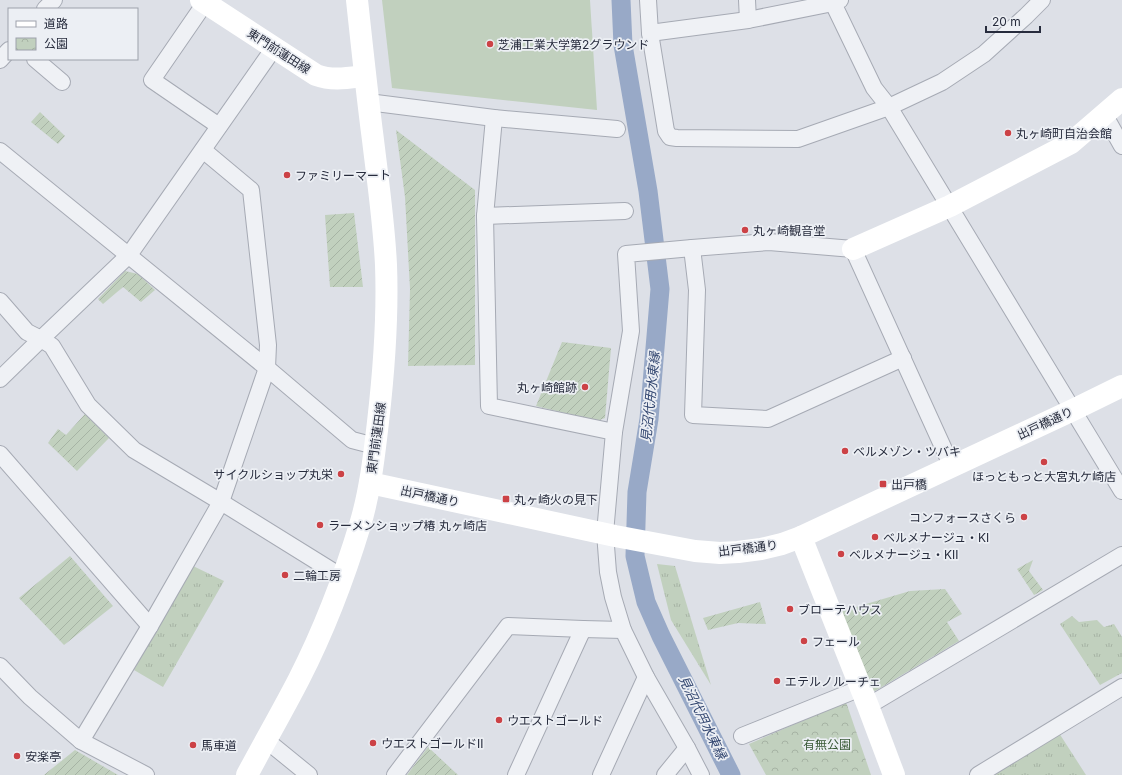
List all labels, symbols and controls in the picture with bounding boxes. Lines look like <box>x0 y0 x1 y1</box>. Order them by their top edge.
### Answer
legend <box>8 8 138 60</box>
scale bar <box>986 8 1040 34</box>
text: 20 m <box>992 14 1021 29</box>
text: 道路 <box>44 16 68 31</box>
street label: 東門前蓮田線 <box>245 25 313 77</box>
text: 公園 <box>44 36 68 51</box>
place label: 芝浦工業大学第2グラウンド <box>498 37 649 52</box>
marker: 芝浦工業大学第2グラウンド <box>485 39 495 49</box>
place label: 丸ヶ崎町自治会館 <box>1016 126 1112 141</box>
marker: 丸ヶ崎町自治会館 <box>1003 128 1013 138</box>
place label: ファミリーマート <box>295 168 391 183</box>
marker: ファミリーマート <box>282 170 292 180</box>
place label: 丸ヶ崎観音堂 <box>753 223 825 238</box>
marker: 丸ヶ崎観音堂 <box>740 225 750 235</box>
water label: 見沼代用水東縁 <box>637 349 663 443</box>
place label: 丸ヶ崎館跡 <box>517 380 577 395</box>
marker: 丸ヶ崎館跡 <box>580 382 590 392</box>
street label: 東門前蓮田線 <box>364 401 388 475</box>
street label: 出戸橋通り <box>1015 404 1075 442</box>
place label: ベルメゾン・ツバキ <box>853 444 961 459</box>
marker: ベルメゾン・ツバキ <box>840 446 850 456</box>
marker: ほっともっと大宮丸ケ崎店 <box>1039 457 1049 467</box>
place label: サイクルショップ丸栄 <box>214 467 333 482</box>
marker: サイクルショップ丸栄 <box>336 469 346 479</box>
place label: ほっともっと大宮丸ケ崎店 <box>972 469 1116 484</box>
place label: 出戸橋 <box>891 477 927 492</box>
marker: 出戸橋 <box>878 479 888 489</box>
street label: 出戸橋通り <box>399 482 461 510</box>
place label: 丸ヶ崎火の見下 <box>514 492 598 507</box>
marker: 丸ヶ崎火の見下 <box>501 494 511 504</box>
place label: コンフォースさくら <box>909 510 1016 525</box>
marker: コンフォースさくら <box>1019 512 1029 522</box>
place label: ラーメンショップ椿 丸ヶ崎店 <box>328 518 487 533</box>
marker: ラーメンショップ椿 丸ヶ崎店 <box>315 520 325 530</box>
place label: ベルメナージュ・KⅠ <box>883 530 989 545</box>
marker: ベルメナージュ・KⅠ <box>870 532 880 542</box>
street label: 出戸橋通り <box>717 537 779 559</box>
place label: ベルメナージュ・KⅡ <box>849 547 958 562</box>
marker: ベルメナージュ・KⅡ <box>836 549 846 559</box>
place label: 二輪工房 <box>293 568 341 583</box>
marker: 二輪工房 <box>280 570 290 580</box>
place label: ブローテハウス <box>798 602 882 617</box>
marker: ブローテハウス <box>785 604 795 614</box>
place label: フェール <box>812 634 860 649</box>
marker: フェール <box>799 636 809 646</box>
water label: 見沼代用水東縁 <box>676 673 731 763</box>
place label: エテルノルーチェ <box>785 674 881 689</box>
marker: エテルノルーチェ <box>772 676 782 686</box>
place label: ウエストゴールド <box>507 713 603 728</box>
marker: ウエストゴールド <box>494 715 504 725</box>
place label: ウエストゴールドⅡ <box>381 736 483 751</box>
park label: 有無公園 <box>803 737 851 752</box>
place label: 馬車道 <box>201 738 237 753</box>
marker: ウエストゴールドⅡ <box>368 738 378 748</box>
marker: 馬車道 <box>188 740 198 750</box>
place label: 安楽亭 <box>25 749 61 764</box>
marker: 安楽亭 <box>12 751 22 761</box>

